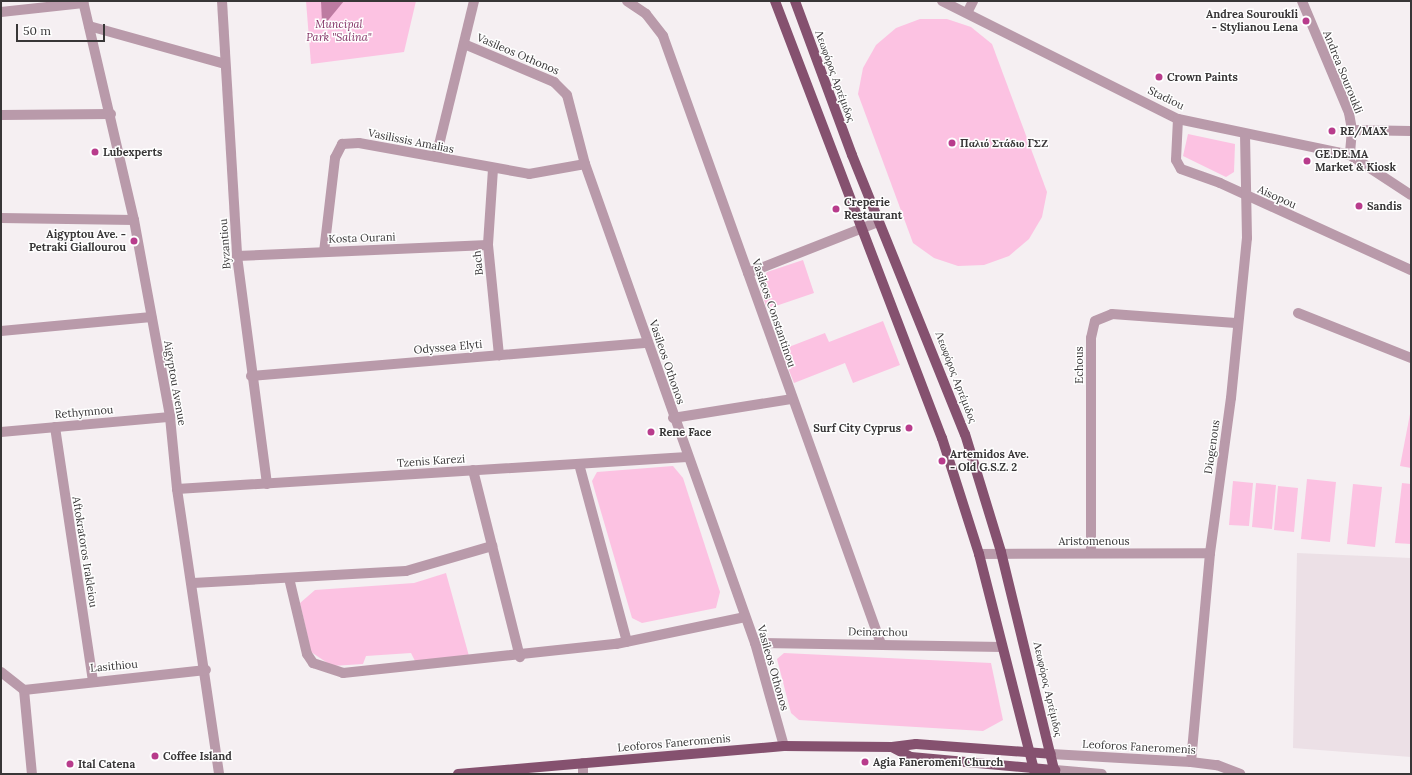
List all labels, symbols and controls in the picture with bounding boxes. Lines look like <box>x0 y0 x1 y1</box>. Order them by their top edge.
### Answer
place label: Andrea Souroukli - Stylianou Lena <box>1206 8 1298 34</box>
scale bar <box>18 16 107 42</box>
marker: Andrea Souroukli - Stylianou Lena <box>1301 16 1311 26</box>
park label: Muncipal Park "Salina" <box>306 18 372 44</box>
text: 50 m <box>23 23 51 38</box>
street label: Λεωφόρος Αρτέμιδος <box>812 28 858 124</box>
street label: Andrea Souroukli <box>1320 29 1366 115</box>
street label: Vasileos Othonos <box>475 31 561 77</box>
place label: Crown Paints <box>1167 70 1238 84</box>
marker: Crown Paints <box>1154 72 1164 82</box>
street label: Stadiou <box>1146 84 1186 112</box>
place label: RE/MAX <box>1340 124 1388 138</box>
street label: Vasilissis Amalias <box>367 126 455 156</box>
marker: RE/MAX <box>1327 126 1337 136</box>
place label: Παλιό Στάδιο ΓΣΖ <box>960 136 1048 150</box>
marker: Παλιό Στάδιο ΓΣΖ <box>947 138 957 148</box>
place label: Lubexperts <box>103 145 162 159</box>
marker: Lubexperts <box>90 147 100 157</box>
place label: GE.DE.MA Market & Kiosk <box>1315 148 1396 174</box>
marker: GE.DE.MA Market & Kiosk <box>1302 156 1312 166</box>
street label: Aisopou <box>1256 183 1298 211</box>
place label: Creperie Restaurant <box>844 196 902 222</box>
place label: Sandis <box>1367 199 1402 213</box>
marker: Sandis <box>1354 201 1364 211</box>
marker: Creperie Restaurant <box>831 204 841 214</box>
street label: Byzantiou <box>217 218 233 270</box>
place label: Aigyptou Ave. - Petraki Giallourou <box>29 228 126 254</box>
street label: Kosta Ourani <box>328 230 396 246</box>
marker: Aigyptou Ave. - Petraki Giallourou <box>129 236 139 246</box>
street label: Bach <box>470 250 486 276</box>
street label: Vasileos Constantinou <box>749 257 799 369</box>
street label: Vasileos Othonos <box>646 318 688 406</box>
street label: Λεωφόρος Αρτέμιδος <box>932 329 980 425</box>
street label: Odyssea Elyti <box>413 337 483 357</box>
street label: Aigyptou Avenue <box>161 339 189 427</box>
street label: Echous <box>1072 346 1086 384</box>
street label: Rethymnou <box>54 403 114 421</box>
street label: Diogenous <box>1202 419 1222 475</box>
place label: Surf City Cyprus <box>813 421 901 435</box>
marker: Surf City Cyprus <box>904 423 914 433</box>
place label: Rene Face <box>659 425 711 439</box>
marker: Rene Face <box>646 427 656 437</box>
place label: Artemidos Ave. - Old G.S.Z. 2 <box>950 448 1029 474</box>
street label: Tzenis Karezi <box>396 452 466 470</box>
marker: Artemidos Ave. - Old G.S.Z. 2 <box>937 456 947 466</box>
street label: Aftokratoros Irakleiou <box>70 495 100 609</box>
street label: Aristomenous <box>1058 534 1130 548</box>
street label: Vasileos Othonos <box>754 624 792 712</box>
street label: Deinarchou <box>848 625 908 639</box>
street label: Λεωφόρος Αρτέμιδος <box>1031 640 1065 738</box>
street label: Lasithiou <box>90 657 138 675</box>
street label: Leoforos Faneromenis <box>617 731 731 755</box>
street label: Leoforos Faneromenis <box>1082 737 1196 757</box>
place label: Coffee Island <box>163 749 232 763</box>
marker: Coffee Island <box>150 751 160 761</box>
place label: Agia Faneromeni Church <box>873 755 1003 769</box>
place label: Ital Catena <box>78 757 135 771</box>
marker: Agia Faneromeni Church <box>860 757 870 767</box>
marker: Ital Catena <box>65 759 75 769</box>

